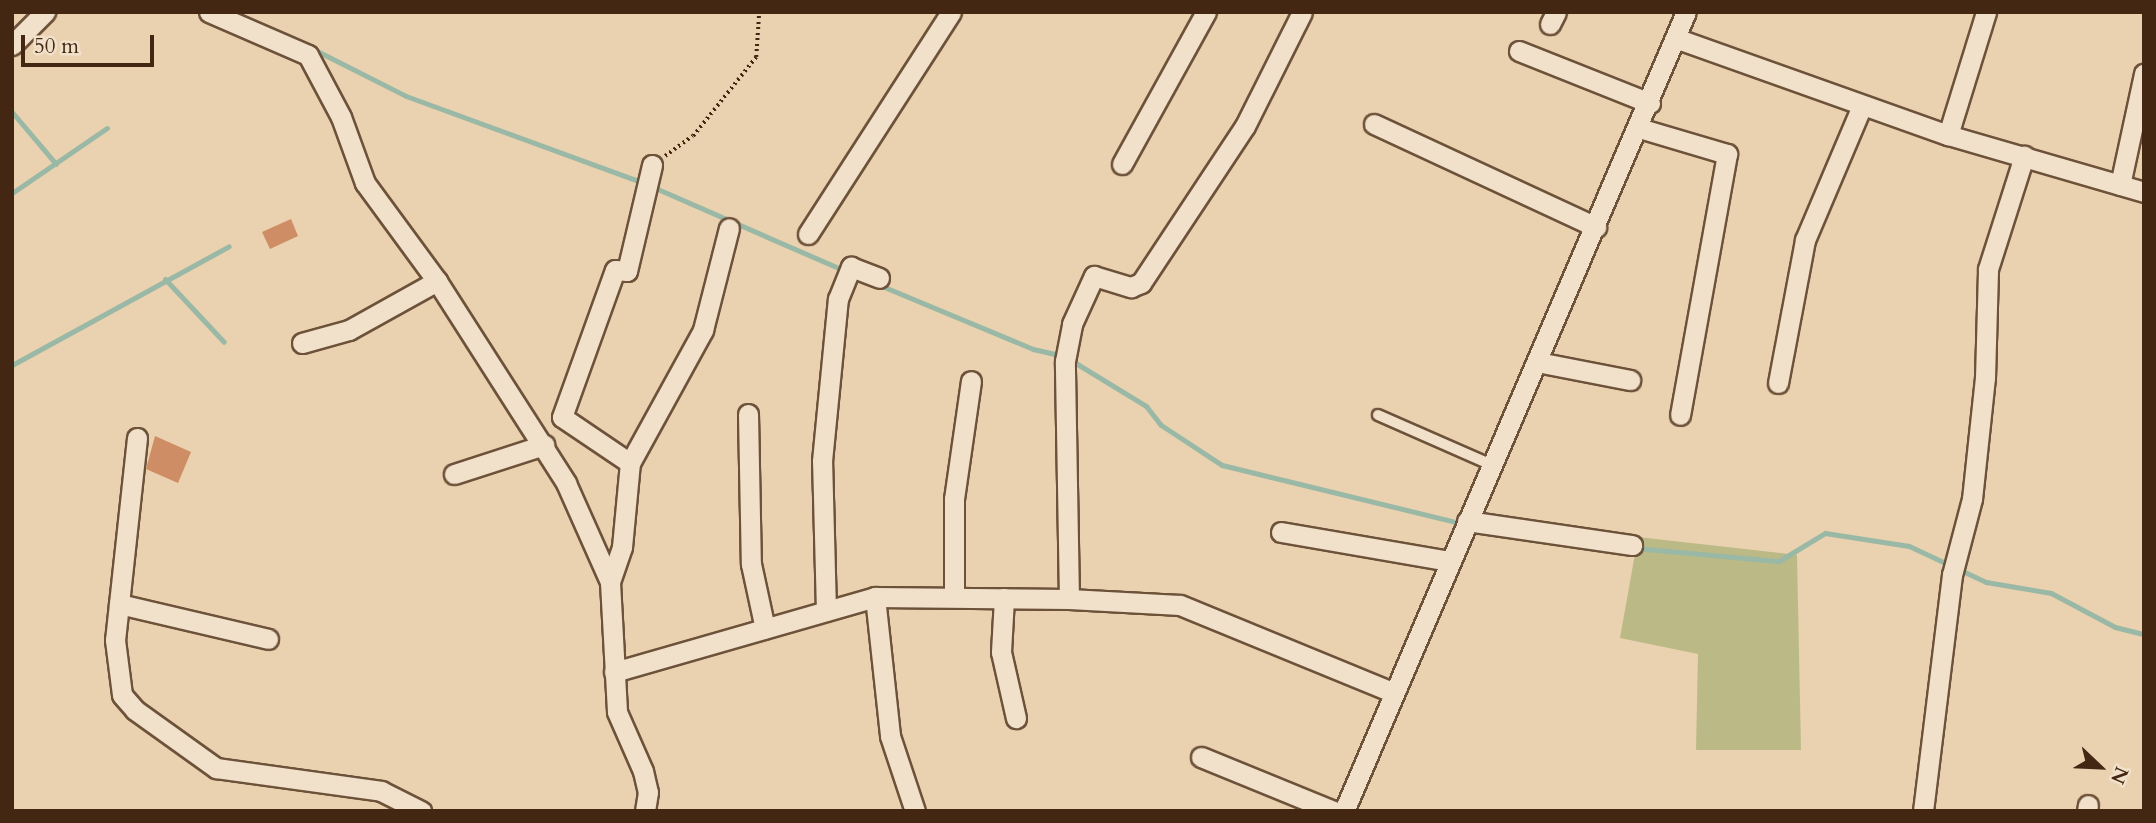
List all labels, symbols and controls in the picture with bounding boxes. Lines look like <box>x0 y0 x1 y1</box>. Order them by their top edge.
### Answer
scale bar <box>24 21 158 65</box>
text: 50 m <box>34 32 79 61</box>
north arrow <box>2065 732 2135 802</box>
text: N <box>2104 763 2135 788</box>

